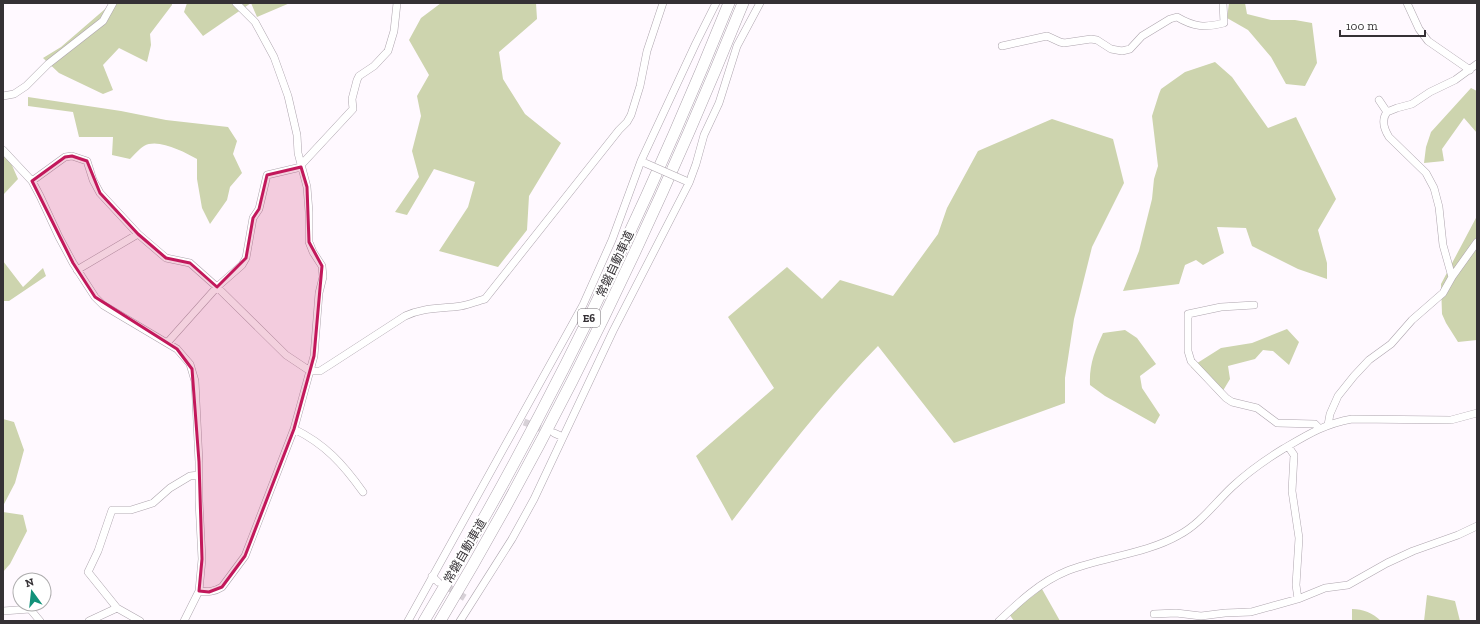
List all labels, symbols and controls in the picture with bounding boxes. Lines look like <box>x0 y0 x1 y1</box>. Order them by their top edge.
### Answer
scale bar <box>1340 12 1425 38</box>
text: 100 m <box>1346 19 1378 33</box>
street label: 常磐自動車道 <box>593 228 637 300</box>
road number: E6 <box>578 309 600 327</box>
street label: 常磐自動車道 <box>441 516 489 586</box>
north arrow <box>12 572 52 612</box>
text: N <box>24 575 36 590</box>

